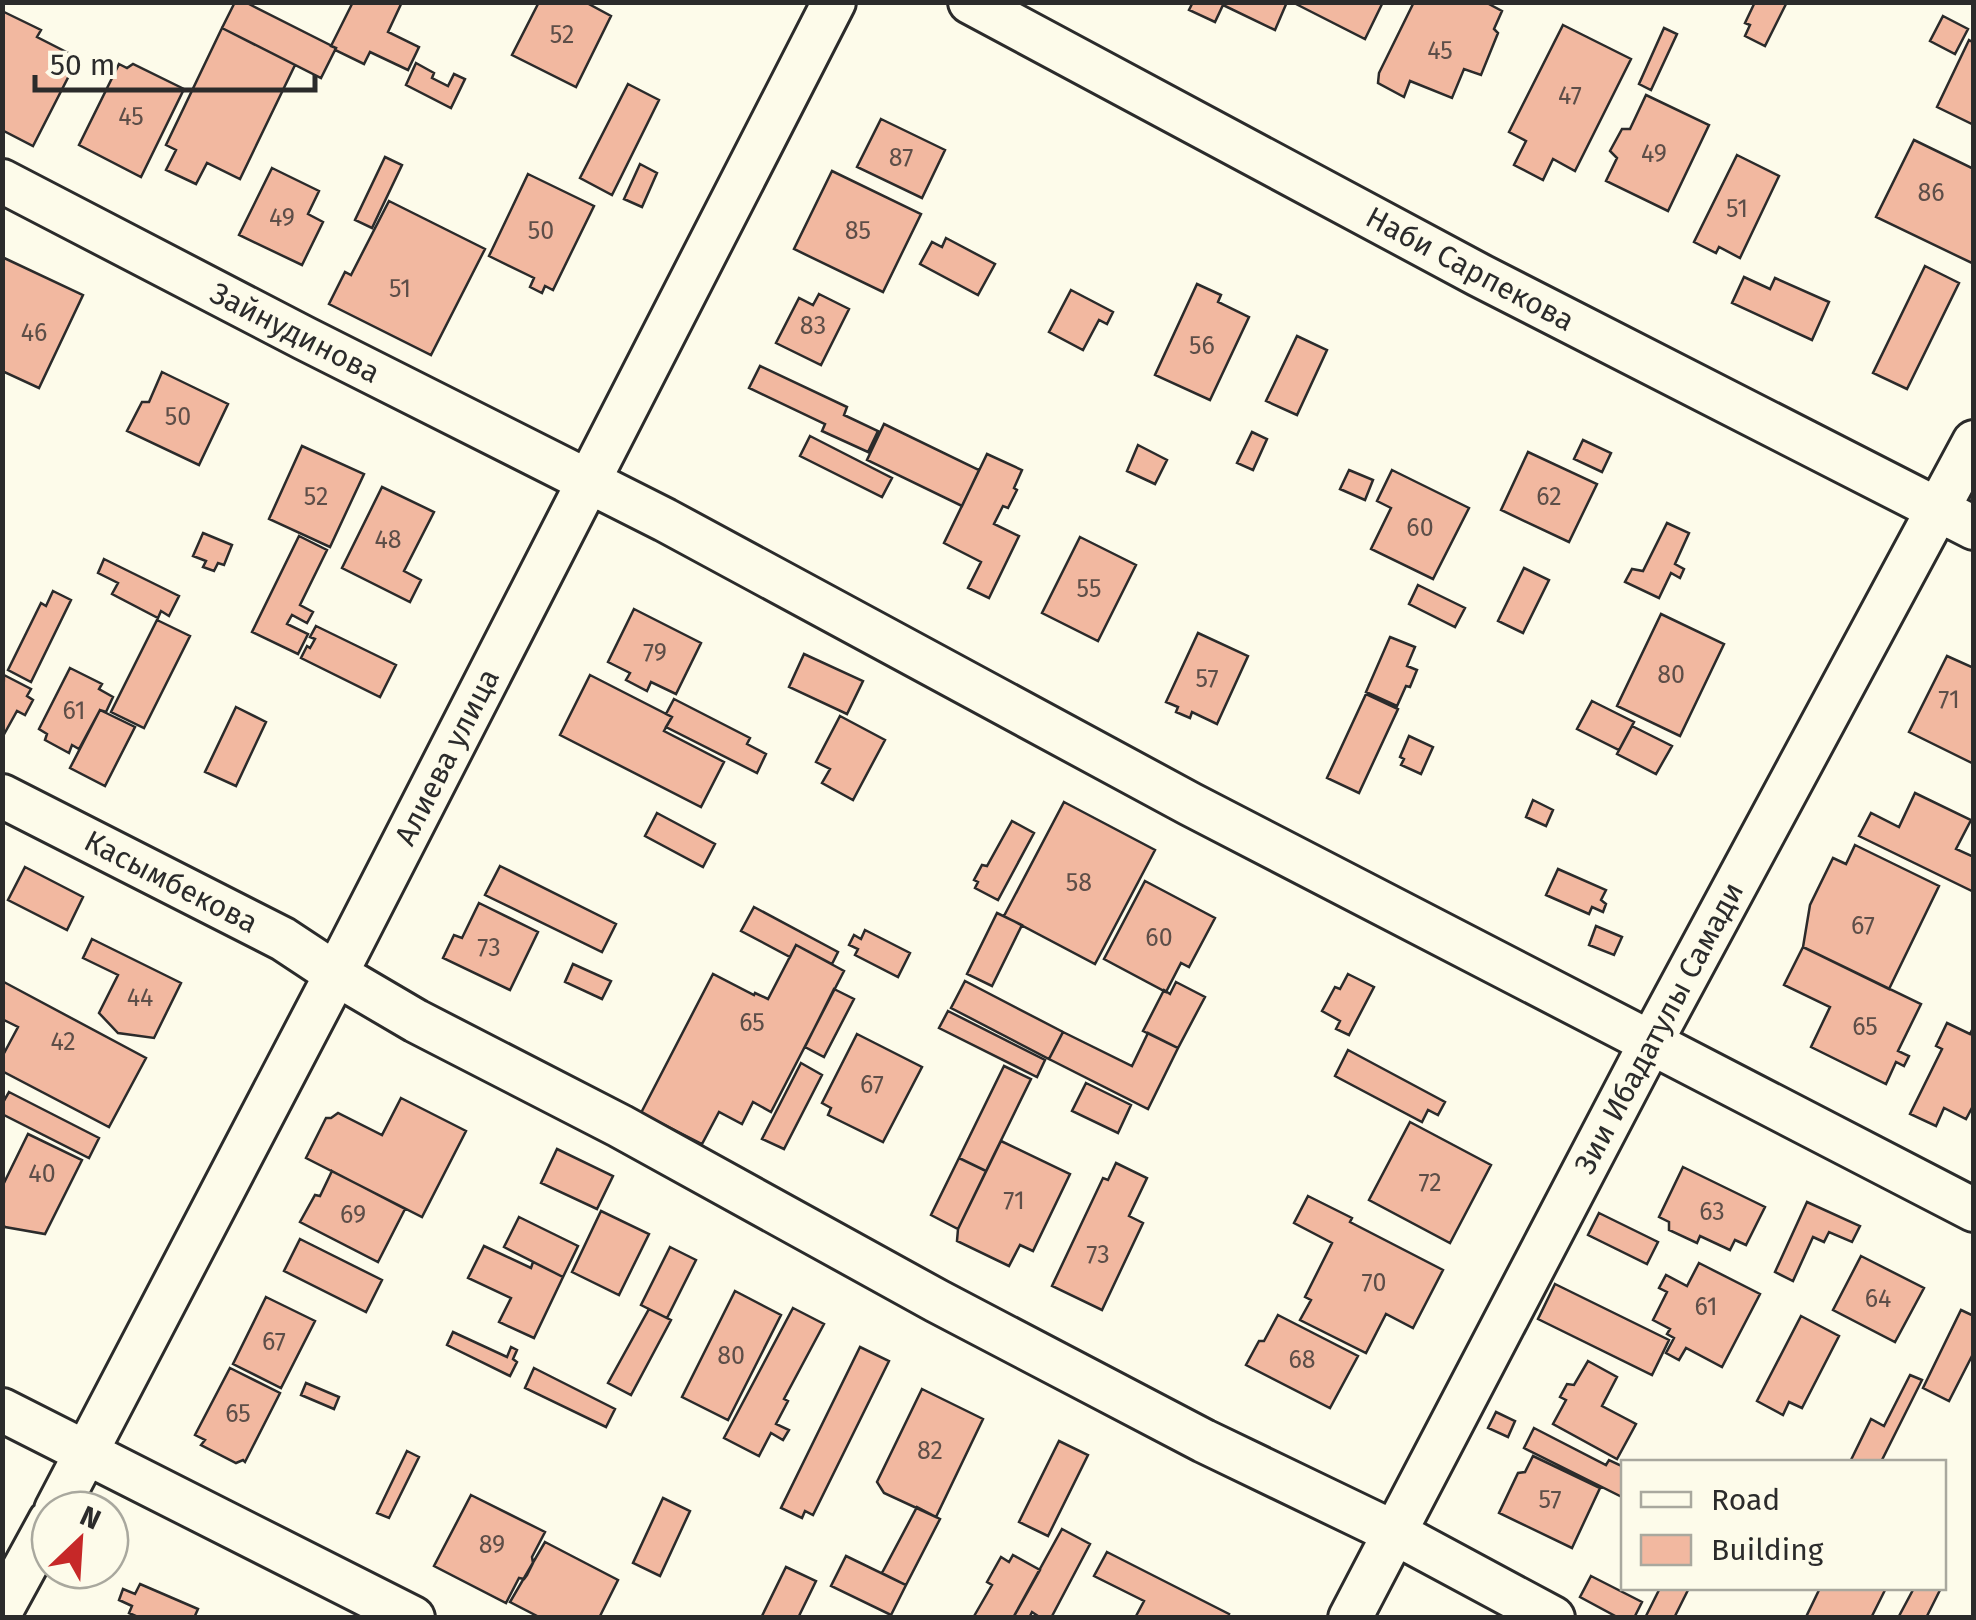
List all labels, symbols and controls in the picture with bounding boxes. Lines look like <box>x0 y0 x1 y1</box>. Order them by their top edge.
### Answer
house number: 52 <box>550 20 574 50</box>
scale bar <box>35 30 315 92</box>
house number: 45 <box>1427 36 1453 66</box>
text: 50 m <box>50 47 115 83</box>
house number: 47 <box>1558 81 1582 111</box>
house number: 45 <box>118 102 144 132</box>
house number: 49 <box>1641 139 1667 169</box>
house number: 87 <box>889 143 913 173</box>
house number: 86 <box>1917 178 1945 208</box>
house number: 51 <box>1726 194 1748 224</box>
street label: Наби Сарпекова <box>1360 199 1580 339</box>
house number: 49 <box>269 203 295 233</box>
house number: 50 <box>528 216 554 246</box>
house number: 85 <box>845 216 871 246</box>
house number: 51 <box>389 274 411 304</box>
street label: Зайнудинова <box>204 275 386 391</box>
house number: 83 <box>800 311 826 341</box>
house number: 46 <box>21 318 47 348</box>
house number: 56 <box>1189 331 1215 361</box>
house number: 50 <box>165 402 191 432</box>
house number: 52 <box>304 482 328 512</box>
house number: 62 <box>1536 482 1562 512</box>
house number: 60 <box>1406 513 1434 543</box>
house number: 48 <box>374 525 402 555</box>
house number: 55 <box>1077 574 1101 604</box>
house number: 79 <box>643 638 667 668</box>
house number: 80 <box>1657 660 1685 690</box>
street label: Алиева улица <box>387 663 507 851</box>
house number: 57 <box>1195 664 1219 694</box>
house number: 71 <box>1938 685 1960 715</box>
house number: 61 <box>63 696 85 726</box>
street label: Касымбекова <box>78 823 264 941</box>
house number: 58 <box>1066 868 1092 898</box>
street label: Зии Ибадатулы Самади <box>1567 876 1751 1180</box>
house number: 67 <box>1851 911 1875 941</box>
house number: 60 <box>1145 923 1173 953</box>
house number: 73 <box>477 933 501 963</box>
house number: 44 <box>127 983 153 1013</box>
house number: 65 <box>739 1008 765 1038</box>
house number: 65 <box>1852 1012 1878 1042</box>
house number: 42 <box>50 1027 76 1057</box>
house number: 67 <box>860 1070 884 1100</box>
house number: 40 <box>28 1159 56 1189</box>
house number: 72 <box>1418 1168 1442 1198</box>
house number: 71 <box>1003 1186 1025 1216</box>
house number: 63 <box>1699 1197 1725 1227</box>
house number: 69 <box>340 1200 366 1230</box>
house number: 73 <box>1086 1240 1110 1270</box>
house number: 70 <box>1362 1268 1386 1298</box>
house number: 64 <box>1865 1284 1891 1314</box>
house number: 61 <box>1695 1292 1717 1322</box>
house number: 67 <box>262 1327 286 1357</box>
house number: 80 <box>717 1341 745 1371</box>
house number: 68 <box>1288 1345 1316 1375</box>
house number: 65 <box>225 1399 251 1429</box>
house number: 82 <box>917 1436 943 1466</box>
legend <box>1621 1460 1946 1590</box>
text: Road <box>1711 1482 1780 1518</box>
house number: 57 <box>1538 1485 1562 1515</box>
north arrow <box>30 1490 130 1590</box>
text: N <box>75 1499 106 1537</box>
house number: 89 <box>479 1530 505 1560</box>
text: Building <box>1711 1532 1824 1568</box>

